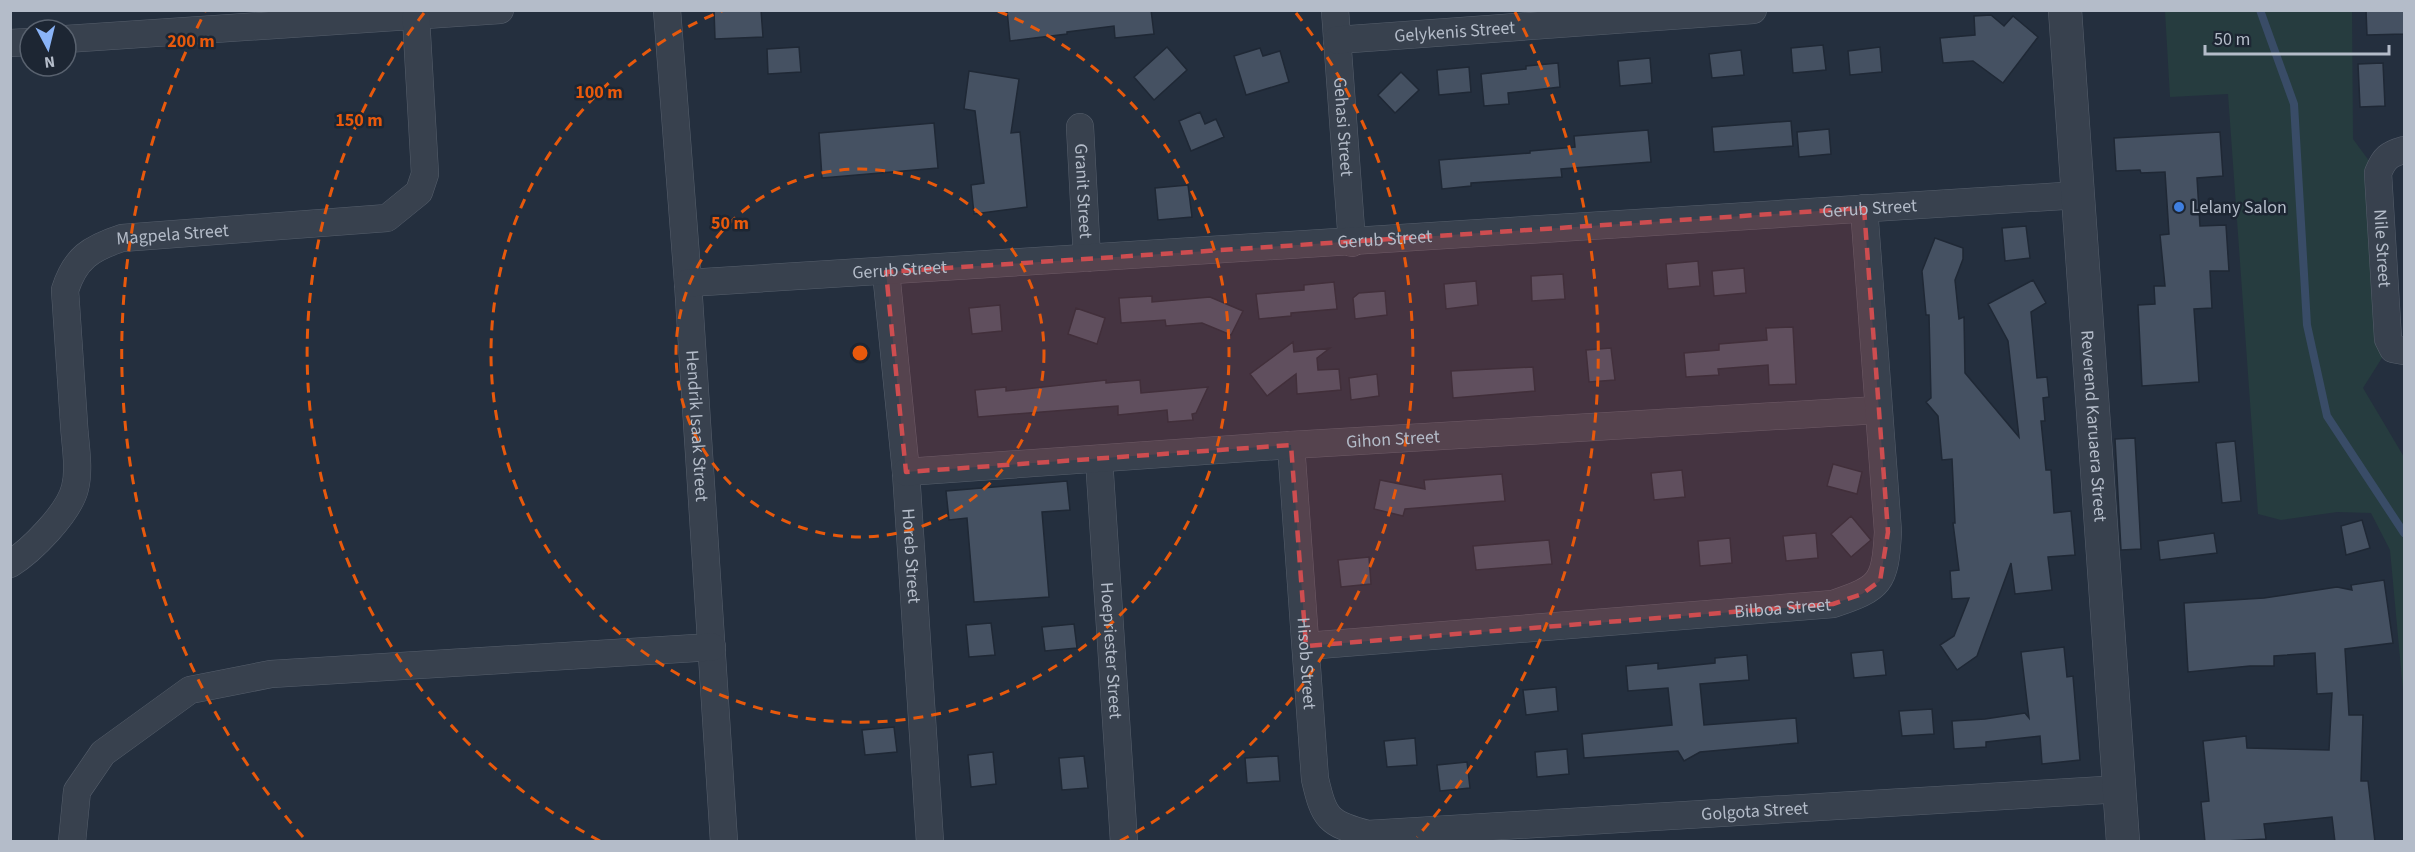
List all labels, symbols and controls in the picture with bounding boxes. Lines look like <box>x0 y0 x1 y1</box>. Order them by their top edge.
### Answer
street label: Gelykenis Street <box>1393 15 1516 49</box>
north arrow <box>18 18 78 78</box>
scale bar <box>2205 18 2390 56</box>
text: 50 m <box>2214 27 2250 52</box>
text: 200 m <box>167 29 215 54</box>
text: N <box>43 50 56 73</box>
street label: Gehasi Street <box>1327 76 1359 177</box>
text: 100 m <box>575 80 623 105</box>
text: 150 m <box>335 108 383 133</box>
street label: Granit Street <box>1068 143 1098 239</box>
street label: Gerub Street <box>1822 193 1918 224</box>
place label: Lelany Salon <box>2191 195 2287 220</box>
marker: Lelany Salon <box>2172 200 2186 214</box>
street label: Nile Street <box>2367 208 2397 288</box>
text: 50 m <box>711 211 749 236</box>
street label: Magpela Street <box>115 218 230 251</box>
street label: Gerub Street <box>1337 224 1433 255</box>
street label: Gerub Street <box>852 255 948 286</box>
street label: Reverend Karuaera Street <box>2074 329 2113 523</box>
centre of rings <box>850 343 870 363</box>
street label: Hendrik Isaak Street <box>679 349 714 503</box>
street label: Gihon Street <box>1345 424 1440 455</box>
street label: Horeb Street <box>895 508 926 604</box>
street label: Hoepriester Street <box>1094 581 1128 720</box>
street label: Bilboa Street <box>1733 592 1832 625</box>
street label: Hisob Street <box>1290 617 1322 710</box>
street label: Golgota Street <box>1701 796 1809 827</box>

